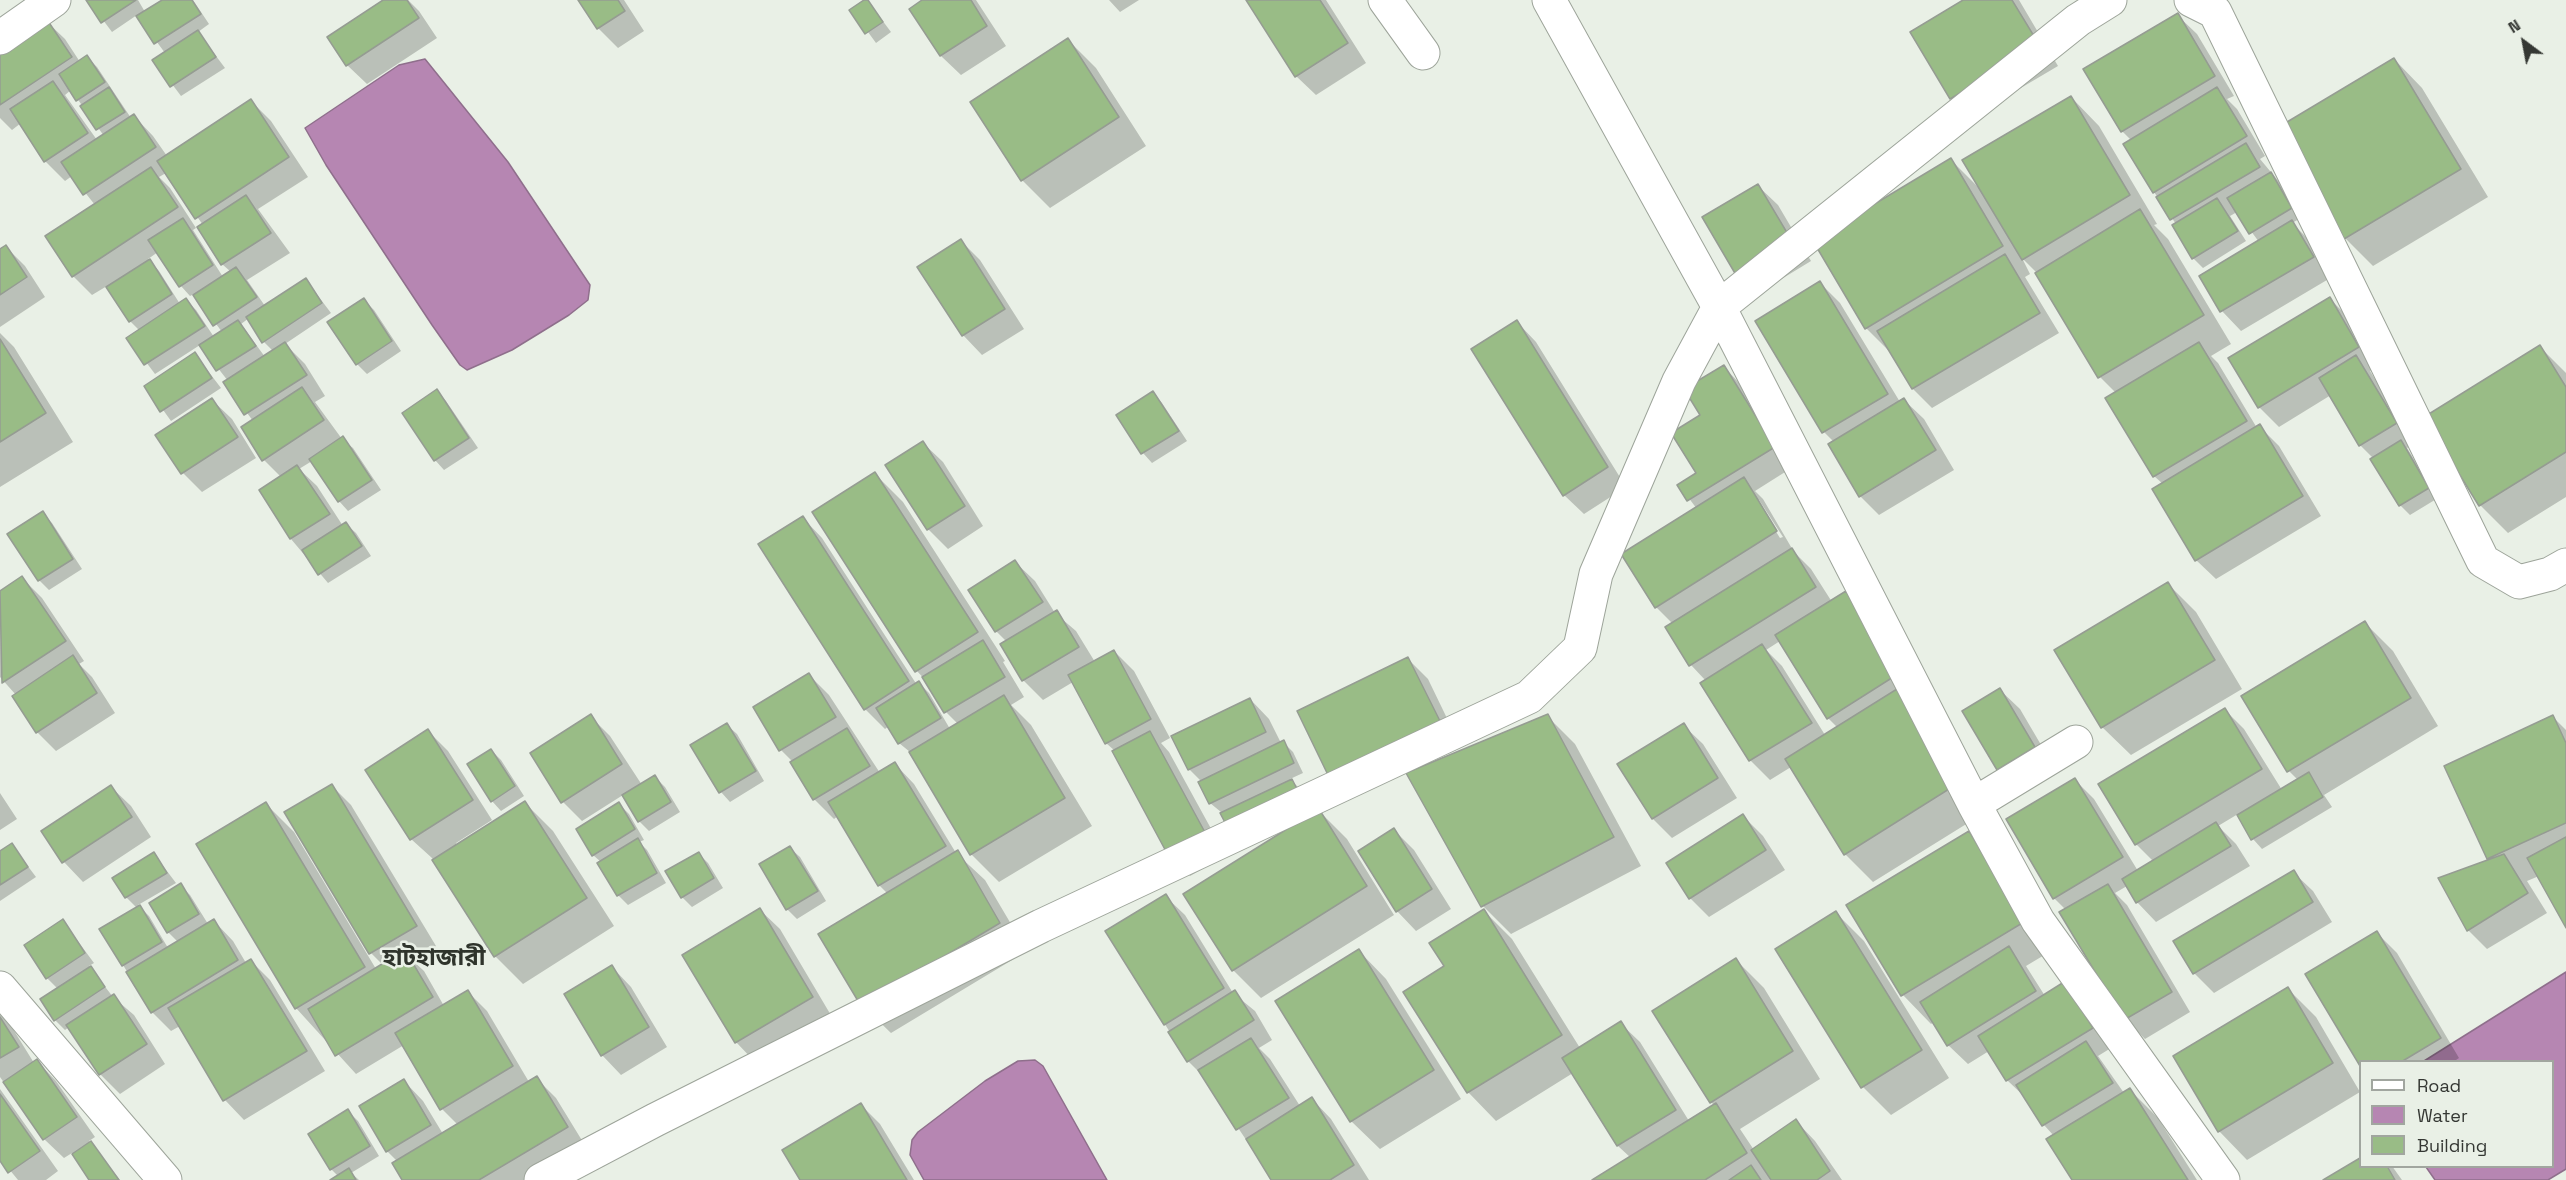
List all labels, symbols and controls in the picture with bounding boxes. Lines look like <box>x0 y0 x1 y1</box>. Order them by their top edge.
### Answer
north arrow <box>2494 12 2554 72</box>
text: N <box>2504 15 2524 38</box>
district label: হাটহাজারী <box>382 944 486 972</box>
legend <box>2359 1060 2554 1168</box>
text: Road <box>2417 1074 2461 1097</box>
text: Water <box>2417 1104 2468 1127</box>
text: Building <box>2417 1134 2487 1157</box>

